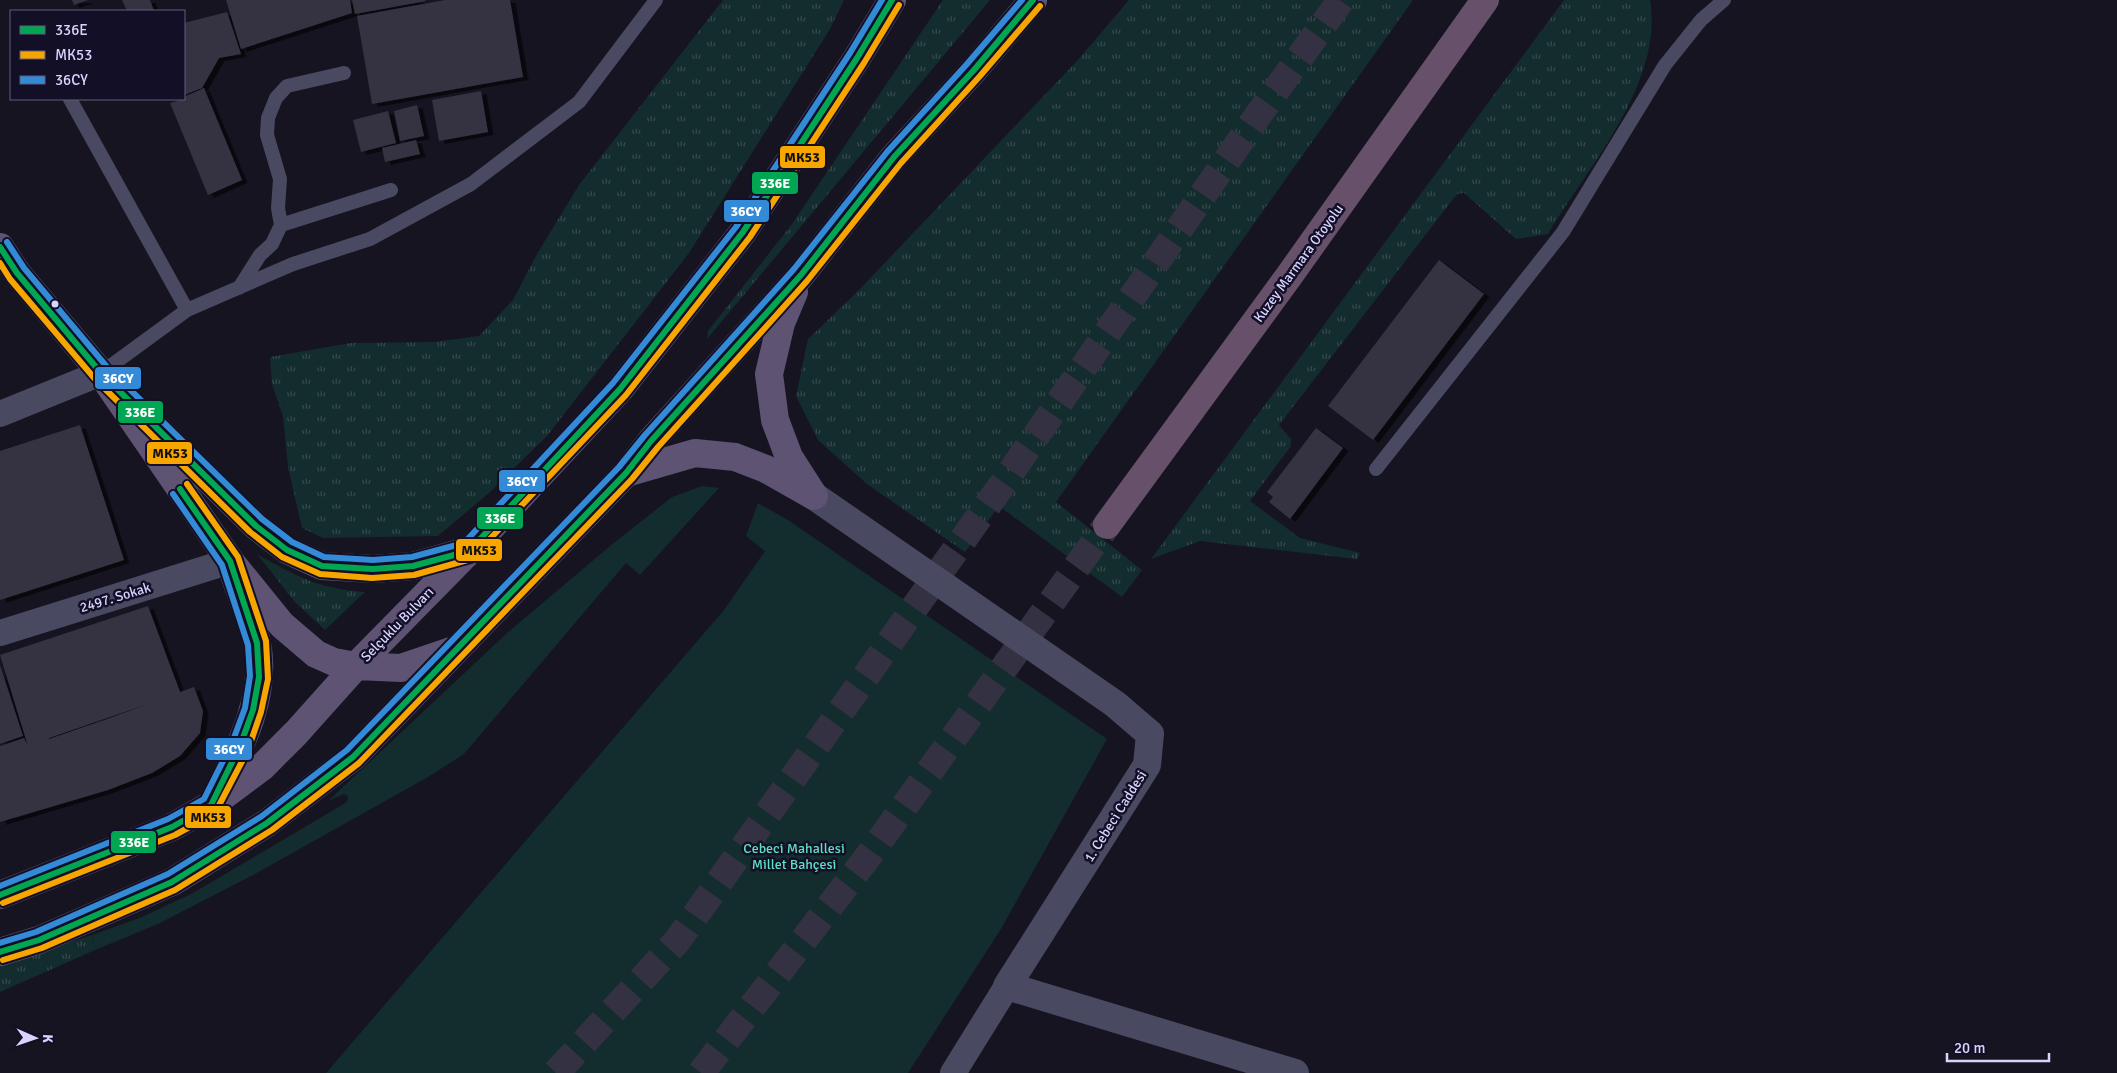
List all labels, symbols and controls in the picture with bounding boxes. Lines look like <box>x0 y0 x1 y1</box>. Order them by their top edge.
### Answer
legend <box>10 10 185 100</box>
text: 336E <box>55 21 88 39</box>
text: MK53 <box>55 46 92 64</box>
text: 36CY <box>55 71 88 89</box>
line badge: MK53 <box>779 145 826 169</box>
text: MK53 <box>784 149 820 166</box>
line badge: 336E <box>751 171 799 195</box>
text: 336E <box>760 175 790 192</box>
line badge: 36CY <box>723 199 770 223</box>
street label: Kuzey Marmara Otoyolu <box>1250 201 1347 326</box>
text: 36CY <box>730 203 762 220</box>
unlabelled marker <box>50 299 60 309</box>
line badge: 36CY <box>94 366 142 390</box>
text: 36CY <box>102 370 134 387</box>
line badge: 336E <box>117 400 164 424</box>
text: 336E <box>125 404 155 421</box>
line badge: MK53 <box>146 441 193 465</box>
text: MK53 <box>152 445 188 462</box>
line badge: 36CY <box>498 469 546 493</box>
text: 36CY <box>506 473 538 490</box>
line badge: 336E <box>476 506 524 530</box>
text: 336E <box>485 510 515 527</box>
line badge: MK53 <box>455 538 503 562</box>
text: MK53 <box>461 542 497 559</box>
street label: 2497. Sokak <box>78 579 153 616</box>
street label: Selçuklu Bulvarı <box>357 583 437 665</box>
line badge: 36CY <box>205 737 253 761</box>
text: 36CY <box>213 741 245 758</box>
street label: 1. Cebeci Caddesi <box>1080 767 1150 865</box>
line badge: MK53 <box>184 805 232 829</box>
text: MK53 <box>190 809 226 826</box>
line badge: 336E <box>110 830 157 854</box>
text: 336E <box>119 834 149 851</box>
park label: Cebeci Mahallesi Millet Bahçesi <box>743 840 845 873</box>
north arrow <box>10 1013 60 1063</box>
scale bar <box>1947 1030 2050 1062</box>
text: K <box>39 1034 56 1043</box>
text: 20 m <box>1954 1039 1985 1057</box>

